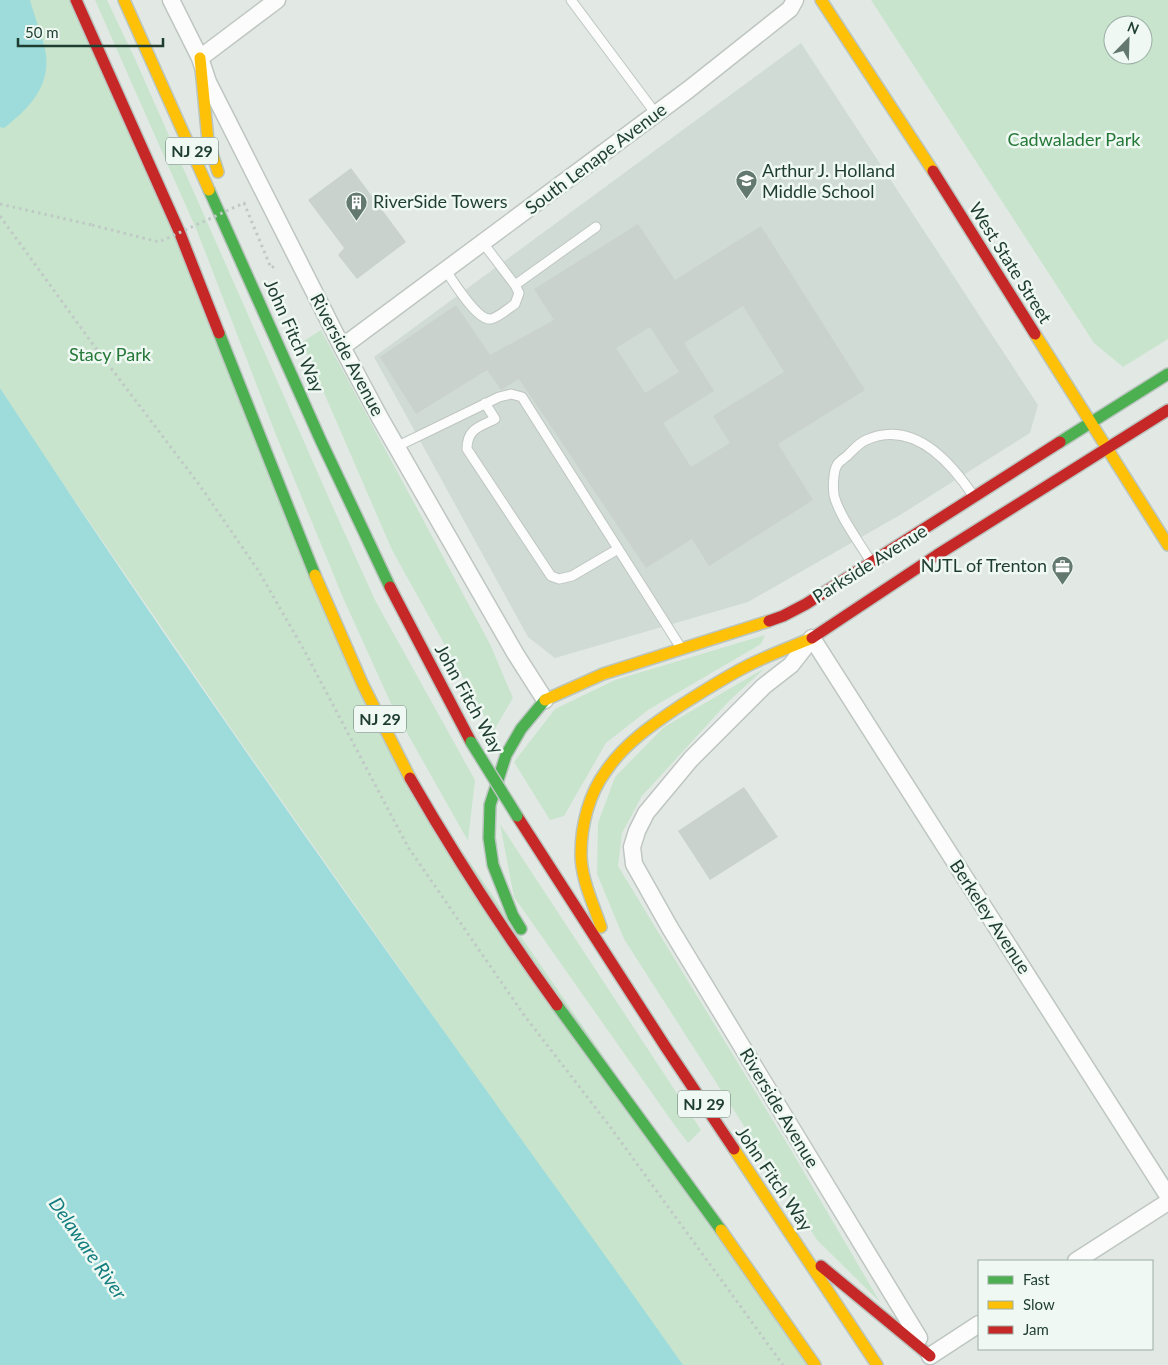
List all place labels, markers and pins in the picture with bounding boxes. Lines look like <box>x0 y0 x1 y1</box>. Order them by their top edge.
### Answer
place label: Arthur J. Holland Middle School <box>762 159 895 202</box>
school or university icon: Arthur J. Holland Middle School <box>734 169 758 200</box>
building icon: RiverSide Towers <box>345 190 369 221</box>
place label: RiverSide Towers <box>373 190 508 212</box>
place label: NJTL of Trenton <box>921 554 1047 576</box>
office icon: NJTL of Trenton <box>1051 554 1075 585</box>

